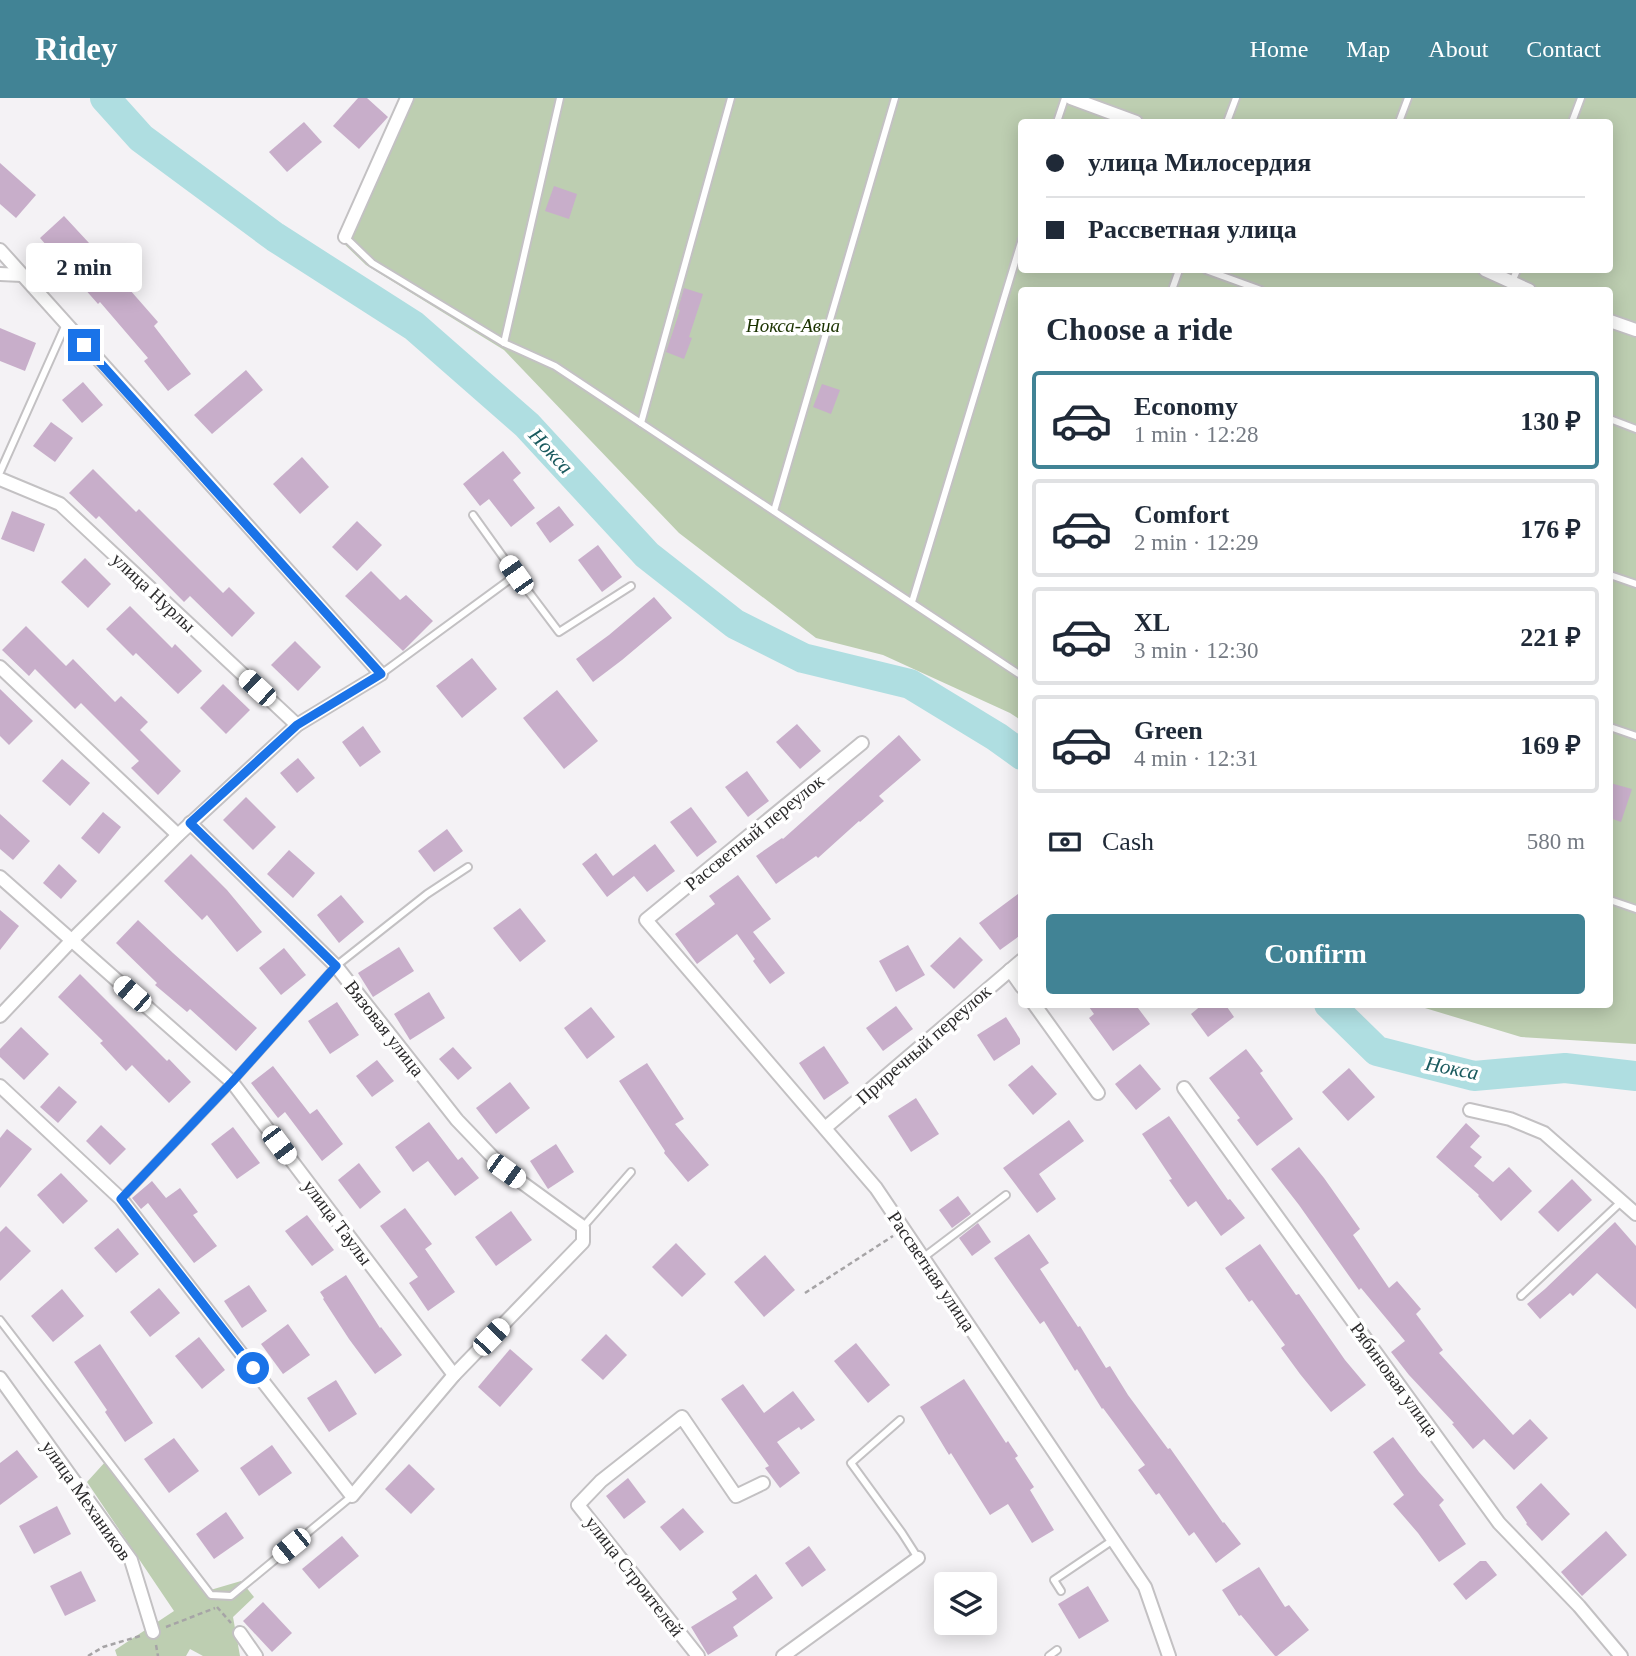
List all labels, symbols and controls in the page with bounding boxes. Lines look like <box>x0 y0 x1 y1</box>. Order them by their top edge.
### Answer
text: Ridey <box>35 31 118 67</box>
text: Home <box>1250 36 1308 62</box>
text: Map <box>1346 36 1390 62</box>
text: About <box>1428 36 1488 62</box>
text: Contact <box>1526 36 1601 62</box>
text: улица Милосердия <box>1088 148 1311 177</box>
text: Рассветная улица <box>1088 215 1297 244</box>
callout: 2 min <box>26 244 142 292</box>
text: 2 min <box>56 255 112 280</box>
text: Choose a ride <box>1046 311 1233 347</box>
park label: Нокса-Авиа <box>745 315 840 336</box>
route end <box>68 329 100 361</box>
icon: car <box>1050 389 1113 452</box>
text: Economy <box>1134 392 1238 421</box>
text: 130 ₽ <box>1520 407 1581 436</box>
water label: Нокса <box>523 422 578 479</box>
text: 1 min · 12:28 <box>1134 422 1259 447</box>
icon: car <box>1050 497 1113 560</box>
text: Comfort <box>1134 500 1229 529</box>
text: 176 ₽ <box>1520 515 1581 544</box>
text: 2 min · 12:29 <box>1134 530 1259 555</box>
street label: улица Нурлы <box>108 548 200 636</box>
car <box>496 552 537 598</box>
icon: car <box>1050 605 1113 668</box>
text: XL <box>1134 608 1170 637</box>
text: 221 ₽ <box>1520 623 1581 652</box>
text: 3 min · 12:30 <box>1134 638 1259 663</box>
car <box>235 666 280 710</box>
icon: car <box>1050 713 1113 776</box>
text: Green <box>1134 716 1203 745</box>
text: 169 ₽ <box>1520 731 1581 760</box>
text: 4 min · 12:31 <box>1134 746 1259 771</box>
street label: Рассветный переулок <box>681 770 828 895</box>
icon: cash <box>1046 823 1084 861</box>
text: Cash <box>1102 827 1154 856</box>
text: 580 m <box>1527 829 1585 854</box>
button: Confirm <box>1046 914 1585 994</box>
car <box>110 972 155 1016</box>
street label: Вязовая улица <box>341 976 429 1081</box>
street label: Приречный переулок <box>852 980 995 1108</box>
water label: Нокса <box>1422 1051 1481 1085</box>
car <box>258 1122 301 1168</box>
car <box>483 1150 530 1192</box>
street label: улица Таулы <box>299 1176 377 1269</box>
street label: Рассветная улица <box>884 1207 980 1336</box>
car <box>469 1315 514 1359</box>
street label: Рябиновая улица <box>1346 1318 1443 1441</box>
route start <box>237 1352 269 1384</box>
street label: улица Механиков <box>37 1436 136 1564</box>
street label: улица Строителей <box>581 1512 688 1641</box>
car <box>269 1525 314 1567</box>
map controls <box>934 1572 997 1635</box>
button: layers <box>934 1572 997 1635</box>

